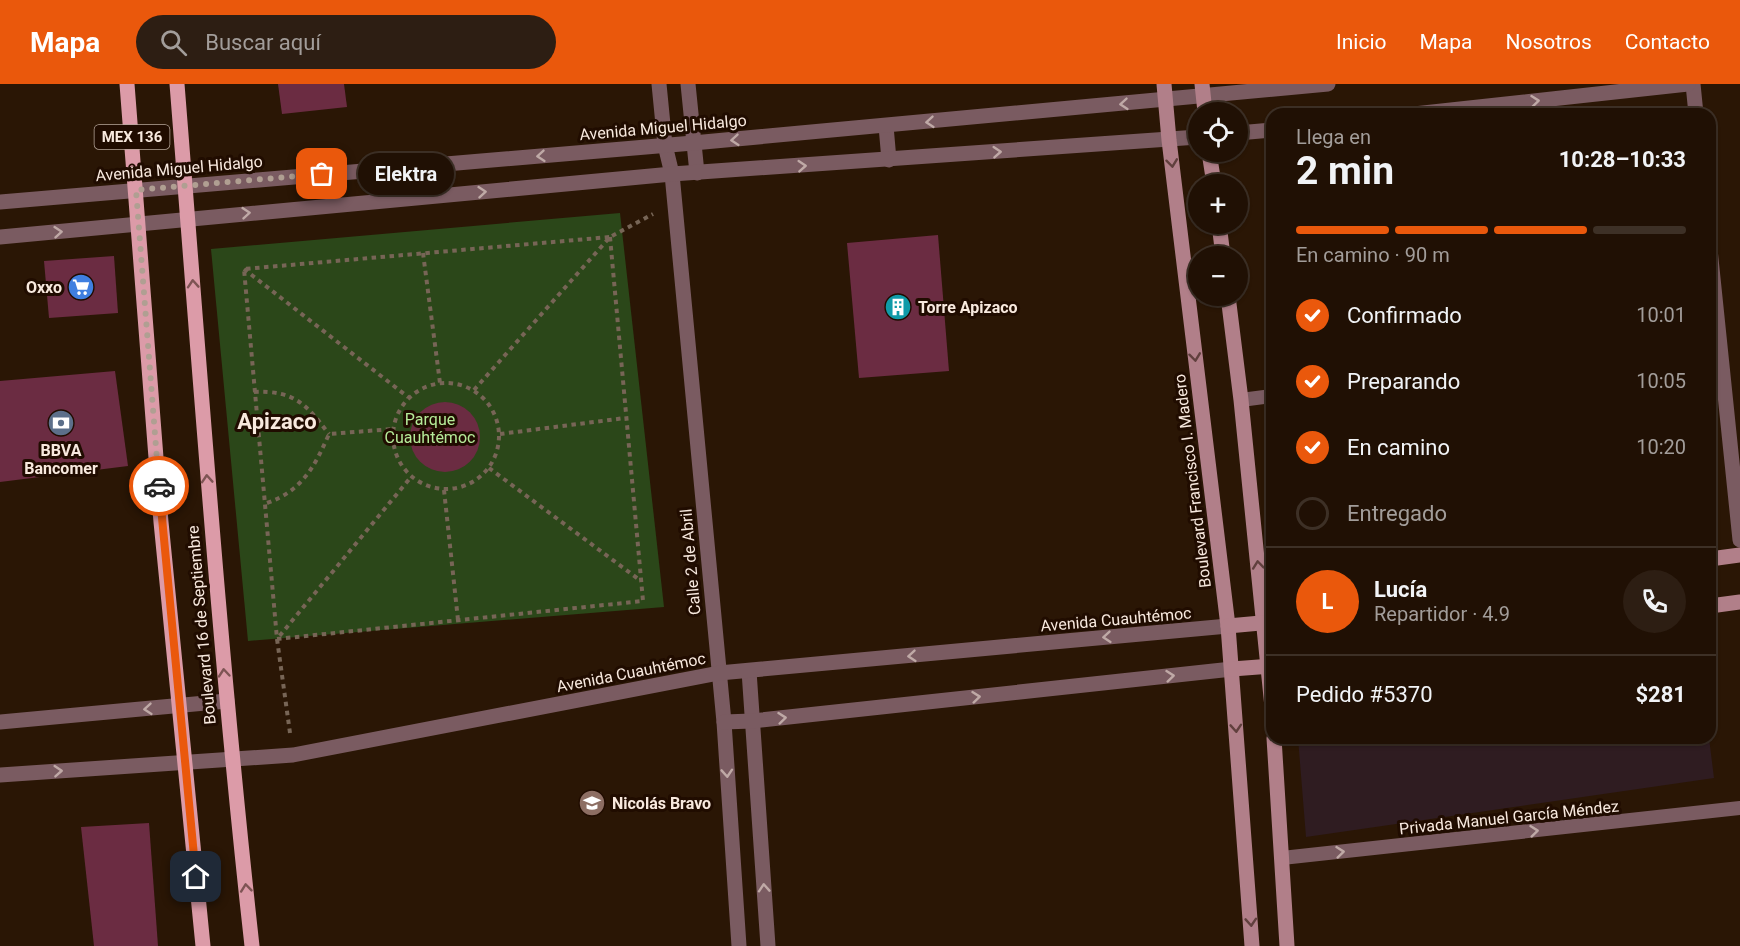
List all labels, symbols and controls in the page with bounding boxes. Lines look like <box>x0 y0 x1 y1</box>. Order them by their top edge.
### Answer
search box <box>136 15 556 69</box>
text: Mapa <box>30 26 100 59</box>
icon: search <box>157 26 190 59</box>
text: Buscar aquí <box>205 30 321 55</box>
text: Inicio <box>1336 30 1386 54</box>
text: Mapa <box>1419 30 1472 54</box>
text: Nosotros <box>1505 30 1592 54</box>
text: Contacto <box>1625 30 1710 54</box>
one-way arrow <box>1530 95 1539 108</box>
one-way arrow <box>1119 97 1128 110</box>
map controls <box>1188 102 1248 306</box>
button: locate <box>1188 102 1248 162</box>
street label: Avenida Miguel Hidalgo <box>579 111 747 144</box>
one-way arrow <box>925 115 934 128</box>
road number: MEX 136 <box>94 125 170 149</box>
text: Llega en <box>1296 125 1371 149</box>
one-way arrow <box>731 133 740 146</box>
one-way arrow <box>992 146 1001 159</box>
text: 10:28–10:33 <box>1559 147 1686 172</box>
pin <box>296 148 347 199</box>
text: 2 min <box>1296 148 1394 194</box>
one-way arrow <box>537 149 546 162</box>
street label: Avenida Miguel Hidalgo <box>95 152 263 185</box>
callout: Elektra <box>358 153 454 195</box>
icon: bag <box>305 157 338 190</box>
one-way arrow <box>798 159 807 172</box>
one-way arrow <box>1165 159 1177 168</box>
text: Elektra <box>375 162 437 186</box>
button: + <box>1188 174 1248 234</box>
one-way arrow <box>478 186 487 199</box>
one-way arrow <box>242 207 251 220</box>
one-way arrow <box>54 226 63 239</box>
text: En camino · 90 m <box>1296 243 1450 267</box>
button: − <box>1188 246 1248 306</box>
supermarket icon: Oxxo <box>66 272 96 302</box>
place label: Oxxo <box>26 278 62 297</box>
one-way arrow <box>187 280 200 289</box>
building icon: Torre Apizaco <box>883 292 913 322</box>
place label: Torre Apizaco <box>918 298 1018 317</box>
icon: check <box>1296 299 1329 332</box>
text: Confirmado <box>1347 303 1462 328</box>
text: 10:01 <box>1636 303 1686 327</box>
one-way arrow <box>1188 352 1201 361</box>
icon: check <box>1296 365 1329 398</box>
text: Preparando <box>1347 369 1460 394</box>
text: 10:05 <box>1636 369 1686 393</box>
street label: Boulevard Francisco I. Madero <box>1170 373 1215 589</box>
bank icon: BBVA Bancomer <box>46 408 76 438</box>
district label: Apizaco <box>237 409 317 434</box>
park label: Parque Cuauhtémoc <box>385 410 475 447</box>
icon: check <box>1296 431 1329 464</box>
text: En camino <box>1347 435 1450 460</box>
text: 10:20 <box>1636 435 1686 459</box>
place label: BBVA Bancomer <box>24 441 98 478</box>
courier <box>129 456 189 516</box>
icon: car <box>143 470 176 503</box>
one-way arrow <box>200 474 213 483</box>
text: Entregado <box>1347 501 1447 526</box>
street label: Calle 2 de Abril <box>676 508 705 616</box>
street label: Boulevard 16 de Septiembre <box>183 525 220 725</box>
one-way arrow <box>1253 560 1265 569</box>
button: phone <box>1623 570 1686 633</box>
text: Lucía <box>1374 577 1427 602</box>
text: L <box>1322 589 1333 614</box>
text: Repartidor · 4.9 <box>1374 602 1510 626</box>
street label: Avenida Cuauhtémoc <box>1040 603 1192 636</box>
one-way arrow <box>1102 630 1111 643</box>
street label: Avenida Cuauhtémoc <box>555 649 707 696</box>
one-way arrow <box>908 649 917 662</box>
one-way arrow <box>218 668 231 678</box>
one-way arrow <box>1165 670 1174 683</box>
text: Pedido #5370 <box>1296 682 1433 707</box>
text: $281 <box>1636 682 1686 707</box>
one-way arrow <box>971 691 980 704</box>
one-way arrow <box>143 702 152 715</box>
one-way arrow <box>777 712 786 725</box>
one-way arrow <box>1230 723 1243 732</box>
one-way arrow <box>54 765 63 778</box>
one-way arrow <box>720 769 733 778</box>
school or university icon: Nicolás Bravo <box>577 788 607 818</box>
place label: Nicolás Bravo <box>612 794 711 813</box>
street label: Privada Manuel García Méndez <box>1398 797 1620 838</box>
one-way arrow <box>1529 825 1539 837</box>
one-way arrow <box>1336 846 1345 859</box>
pin <box>170 851 221 902</box>
icon: home <box>179 860 212 893</box>
one-way arrow <box>240 883 253 892</box>
one-way arrow <box>758 883 771 892</box>
one-way arrow <box>1244 918 1257 927</box>

